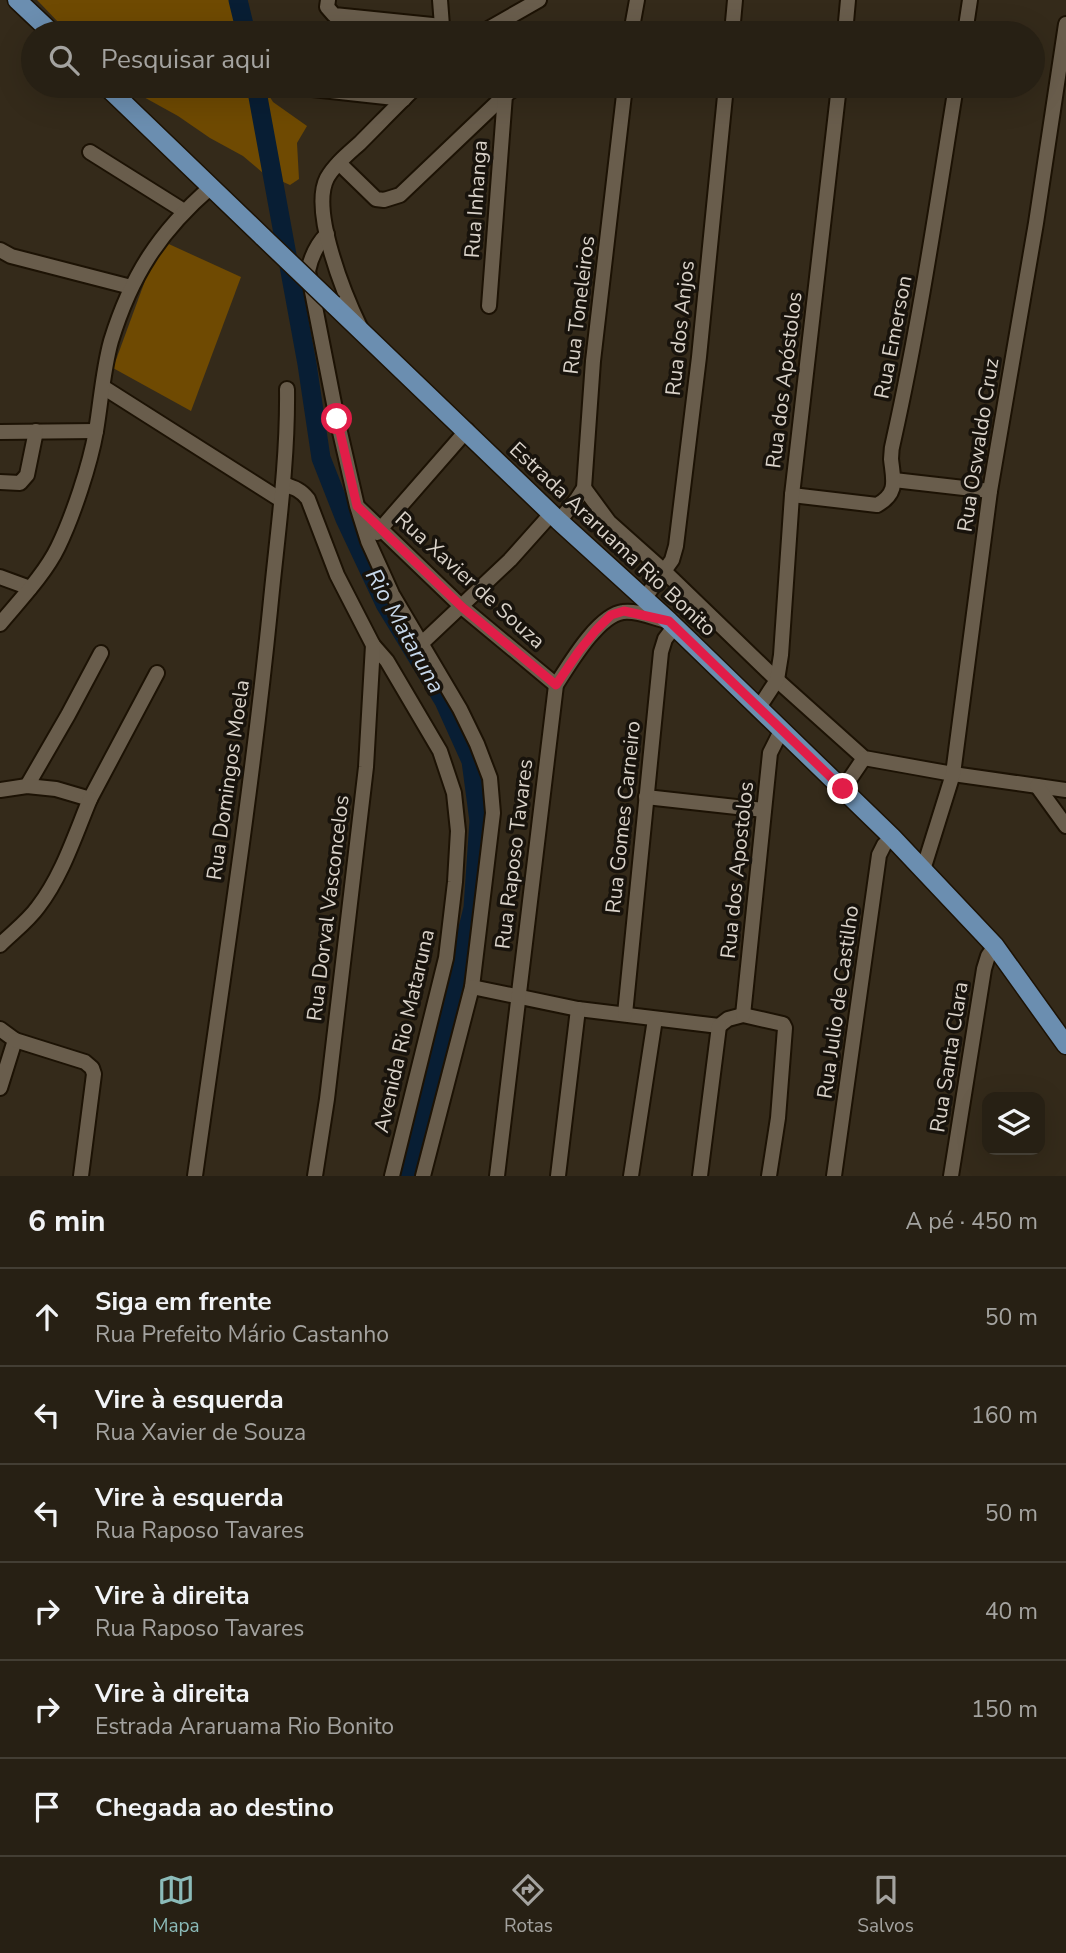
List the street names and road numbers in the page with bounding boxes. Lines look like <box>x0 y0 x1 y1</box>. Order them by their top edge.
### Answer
street label: Rua Inhanga <box>458 139 494 259</box>
street label: Rua Toneleiros <box>557 234 601 376</box>
street label: Rua dos Anjos <box>659 259 701 397</box>
street label: Rua Emerson <box>867 273 919 401</box>
street label: Rua dos Apóstolos <box>759 290 809 470</box>
street label: Rua Oswaldo Cruz <box>950 356 1006 534</box>
street label: Estrada Araruama Rio Bonito <box>504 436 722 642</box>
street label: Rua Xavier de Souza <box>389 505 551 655</box>
street label: Rua Domingos Moela <box>200 678 256 882</box>
street label: Rua Gomes Carneiro <box>599 719 647 915</box>
street label: Rua Raposo Tavares <box>488 757 540 951</box>
street label: Rua dos Apostolos <box>714 780 760 960</box>
street label: Rua Dorval Vasconcelos <box>300 793 356 1023</box>
street label: Rua Julio de Castilho <box>811 904 865 1100</box>
street label: Avenida Rio Mataruna <box>367 926 441 1136</box>
street label: Rua Santa Clara <box>923 980 975 1134</box>

